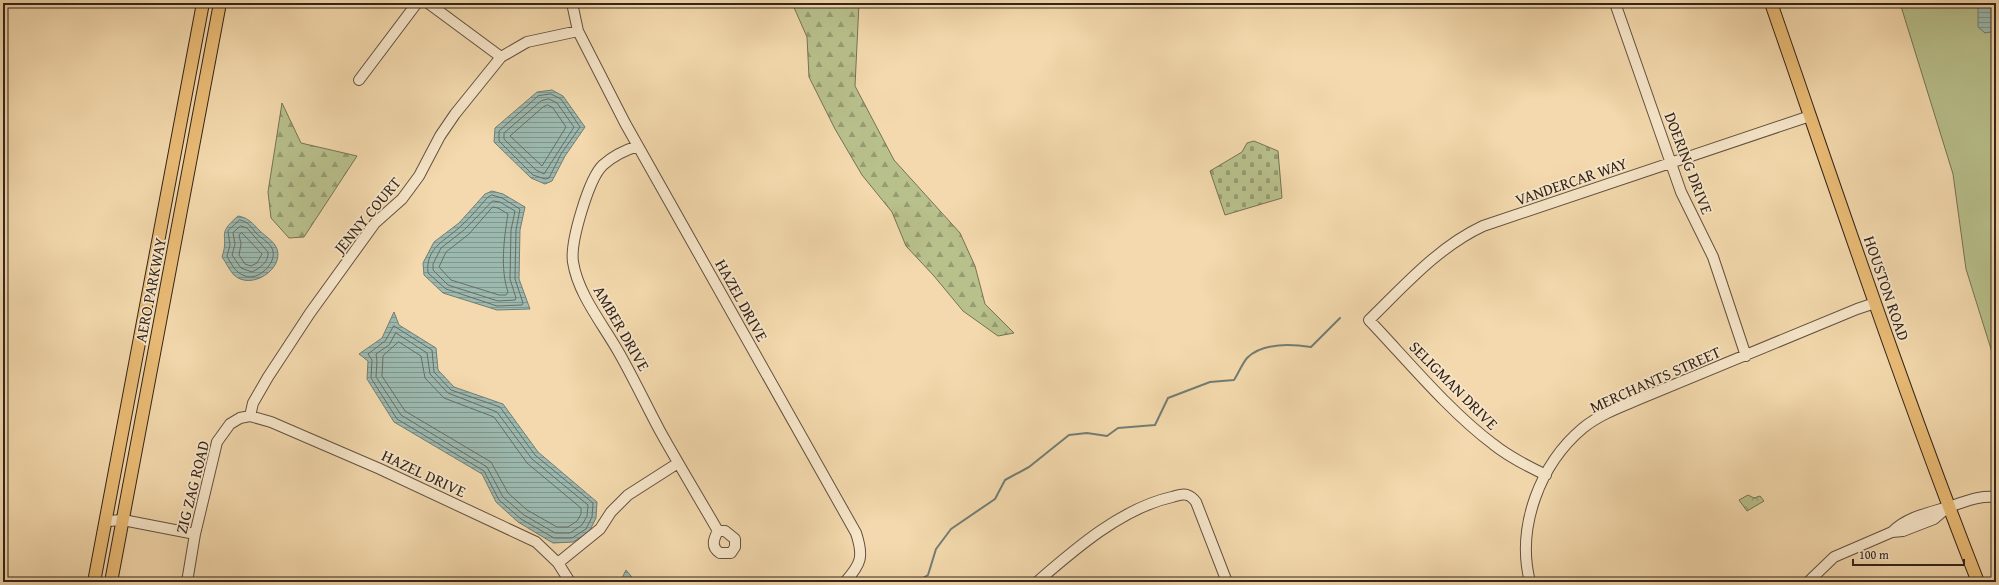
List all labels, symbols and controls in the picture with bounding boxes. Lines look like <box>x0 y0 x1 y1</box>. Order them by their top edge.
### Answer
street label: DOERING DRIVE <box>1659 109 1719 217</box>
street label: VANDERCAR WAY <box>1512 150 1631 211</box>
street label: JENNY COURT <box>326 171 406 260</box>
street label: HOUSTON ROAD <box>1858 232 1916 344</box>
street label: AERO PARKWAY <box>128 235 172 345</box>
street label: HAZEL DRIVE <box>710 255 774 345</box>
street label: AMBER DRIVE <box>588 281 656 375</box>
street label: SELIGMAN DRIVE <box>1404 335 1504 435</box>
street label: MERCHANTS STREET <box>1586 339 1724 419</box>
street label: ZIG ZAG ROAD <box>169 438 215 536</box>
street label: HAZEL DRIVE <box>378 443 470 503</box>
scale bar <box>1853 541 1964 567</box>
text: 100 m <box>1859 546 1889 563</box>

